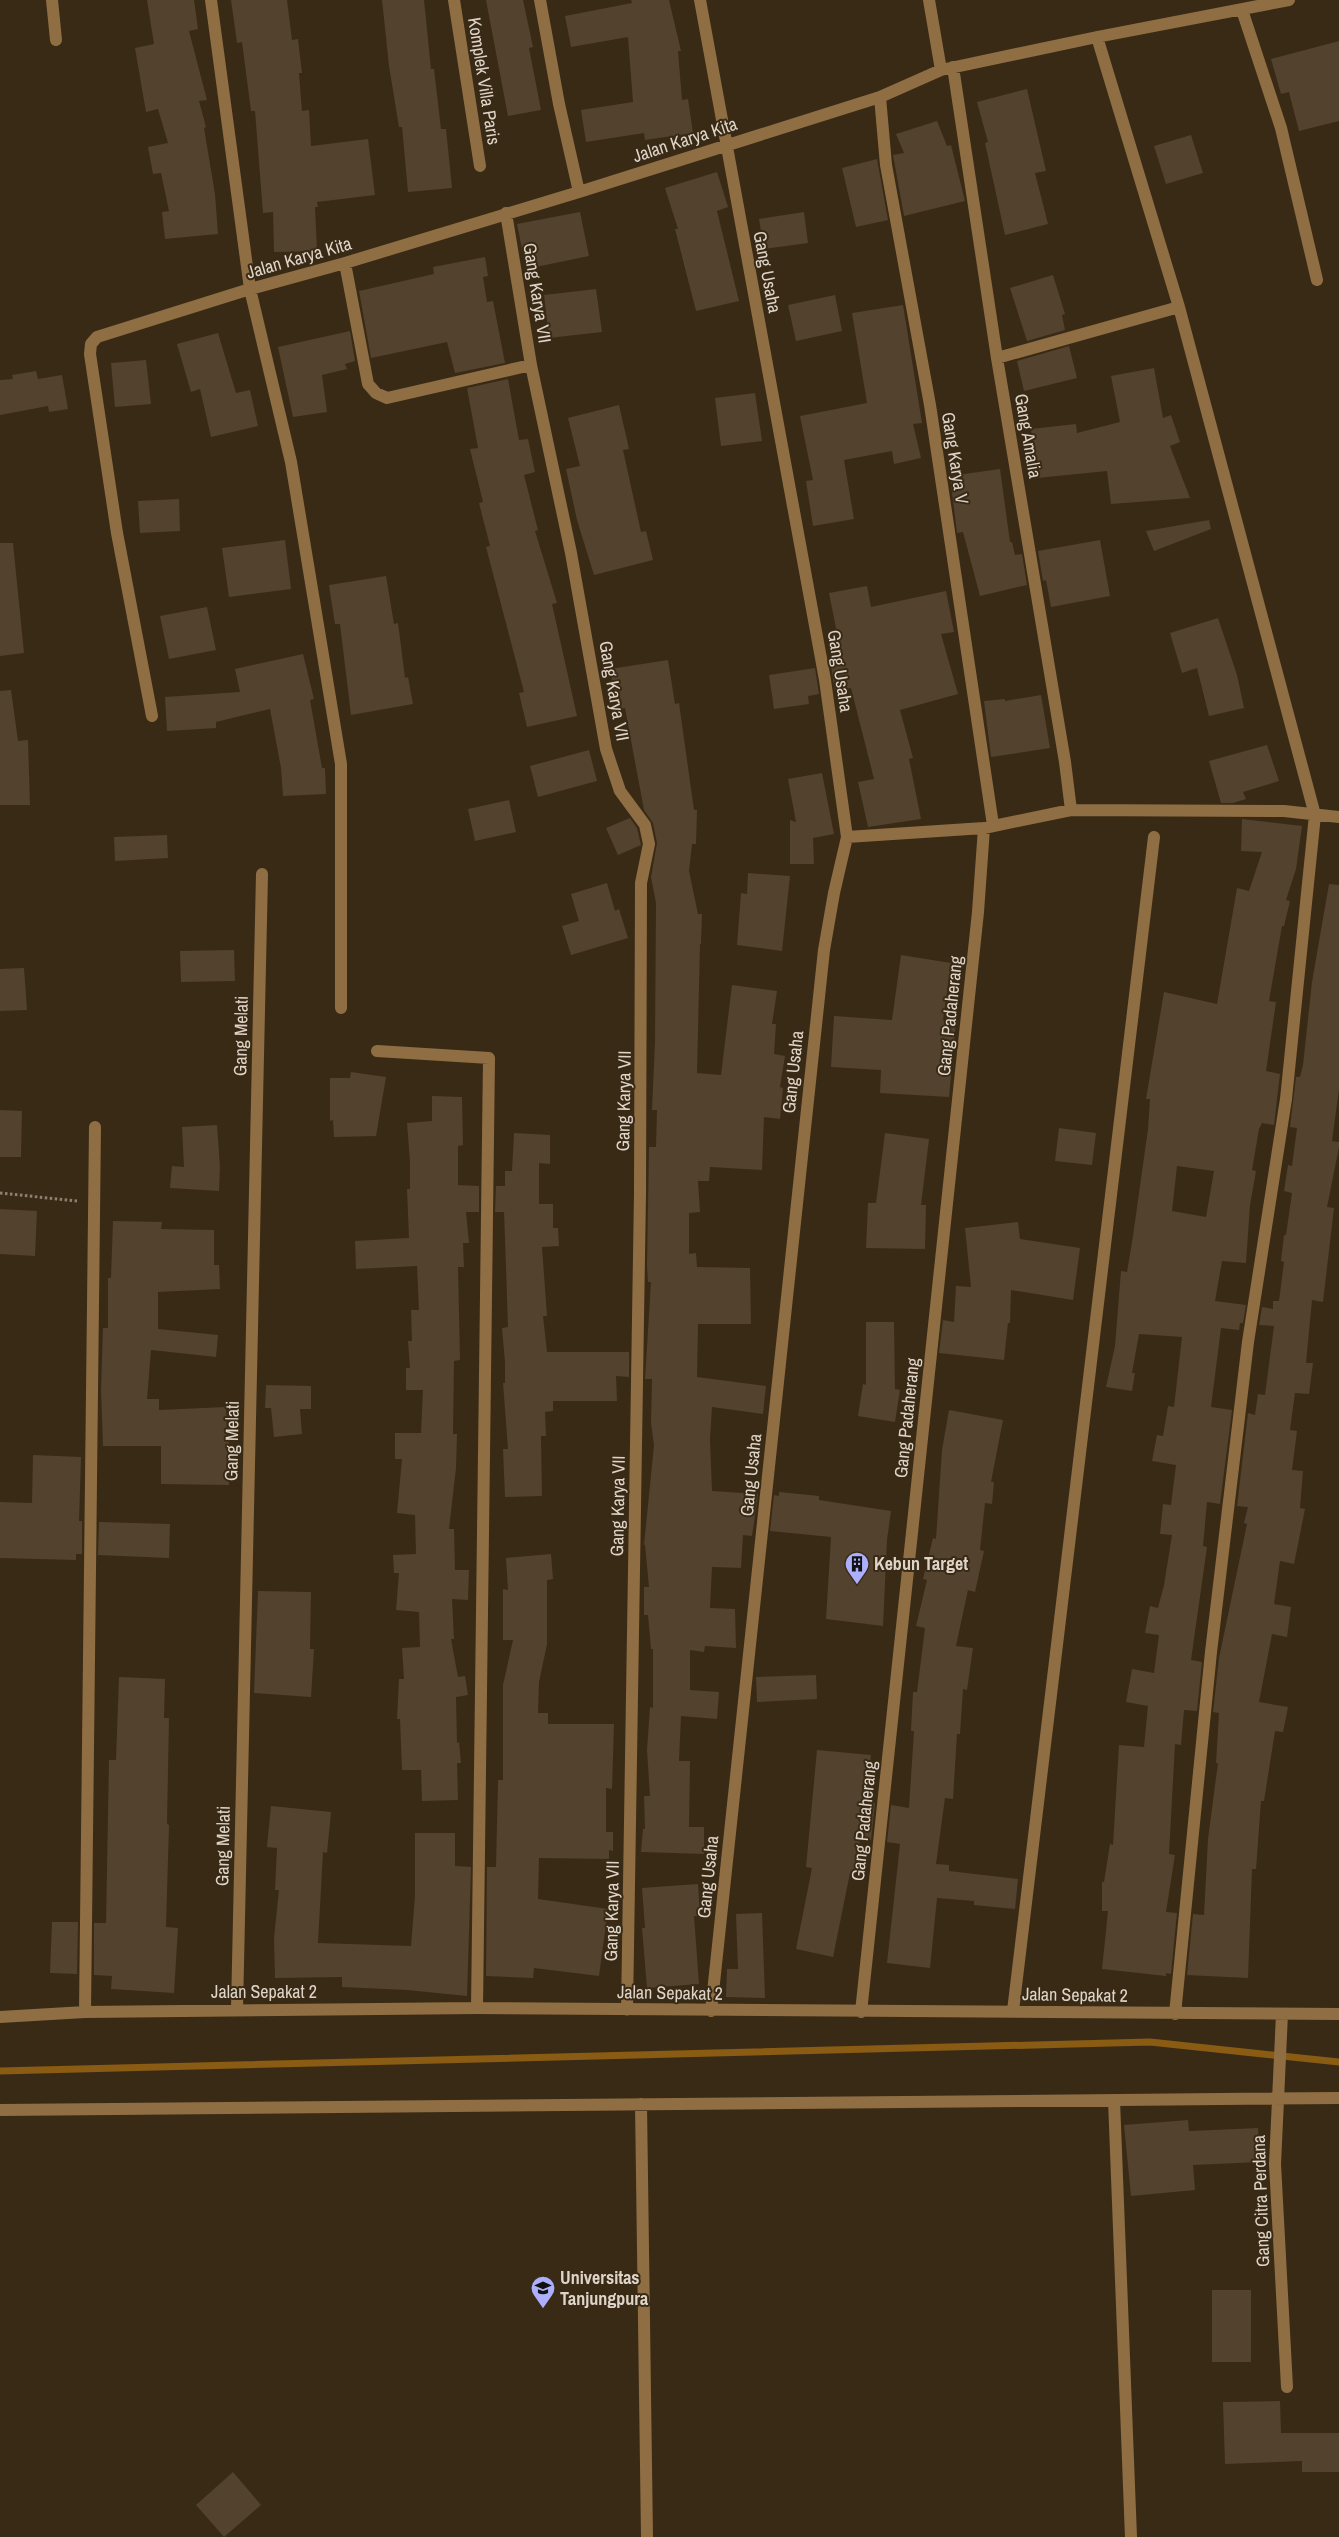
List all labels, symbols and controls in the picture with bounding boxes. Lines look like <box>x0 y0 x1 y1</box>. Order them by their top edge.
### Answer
street label: Komplek Villa Paris <box>462 15 507 146</box>
street label: Jalan Karya Kita <box>629 111 740 168</box>
street label: Gang Usaha <box>747 229 788 315</box>
street label: Jalan Karya Kita <box>243 231 354 284</box>
street label: Gang Karya VII <box>517 241 558 345</box>
street label: Gang Amalia <box>1009 392 1048 480</box>
street label: Gang Karya V <box>936 410 975 506</box>
street label: Gang Usaha <box>822 628 859 714</box>
street label: Gang Karya VII <box>593 639 636 743</box>
street label: Gang Padaherang <box>931 954 968 1077</box>
street label: Gang Melati <box>227 996 254 1076</box>
street label: Gang Usaha <box>776 1029 809 1114</box>
street label: Gang Karya VII <box>610 1050 637 1152</box>
street label: Gang Padaherang <box>888 1356 925 1479</box>
street label: Gang Melati <box>218 1401 245 1481</box>
street label: Gang Usaha <box>734 1432 767 1517</box>
street label: Gang Karya VII <box>604 1455 631 1557</box>
building icon: Kebun Target <box>844 1551 870 1585</box>
place label: Kebun Target <box>874 1551 968 1576</box>
street label: Gang Padaherang <box>845 1759 882 1882</box>
street label: Gang Melati <box>209 1806 236 1886</box>
street label: Gang Usaha <box>691 1834 724 1919</box>
street label: Gang Karya VII <box>598 1860 625 1962</box>
street label: Jalan Sepakat 2 <box>211 1979 317 2004</box>
street label: Jalan Sepakat 2 <box>617 1979 723 2006</box>
street label: Jalan Sepakat 2 <box>1022 1981 1128 2008</box>
street label: Gang Citra Perdana <box>1246 2135 1275 2267</box>
place label: Universitas Tanjungpura <box>560 2265 649 2311</box>
school or university icon: Universitas Tanjungpura <box>530 2275 556 2309</box>

